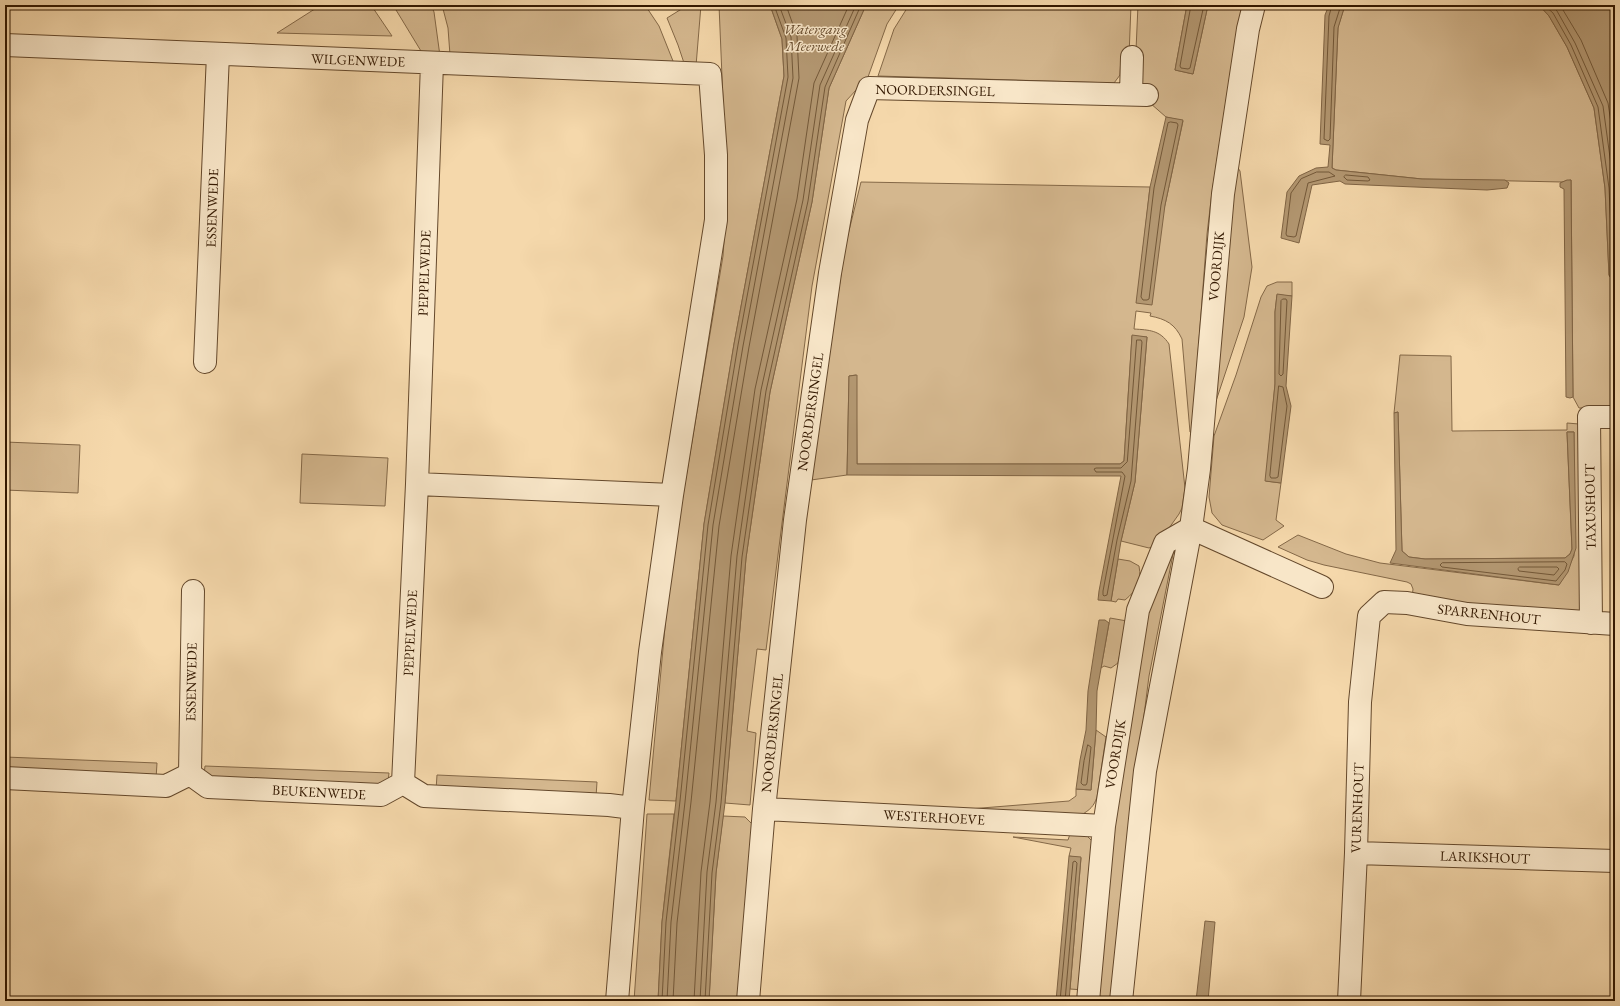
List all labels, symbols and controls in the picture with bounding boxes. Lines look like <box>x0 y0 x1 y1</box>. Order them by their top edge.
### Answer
water label: Watergang Meerwede <box>783 19 848 55</box>
street label: WILGENWEDE <box>311 49 405 71</box>
street label: NOORDERSINGEL <box>875 80 996 100</box>
street label: ESSENWEDE <box>202 168 222 248</box>
street label: PEPPELWEDE <box>413 229 435 316</box>
street label: VOORDIJK <box>1204 230 1228 302</box>
street label: NOORDERSINGEL <box>793 351 827 472</box>
street label: TAXUSHOUT <box>1580 463 1600 550</box>
street label: PEPPELWEDE <box>399 589 421 677</box>
street label: SPARRENHOUT <box>1437 600 1542 628</box>
street label: ESSENWEDE <box>181 642 201 722</box>
street label: NOORDERSINGEL <box>757 672 787 793</box>
street label: VOORDIJK <box>1101 718 1129 790</box>
street label: VURENHOUT <box>1346 762 1368 854</box>
street label: BEUKENWEDE <box>272 781 367 803</box>
street label: WESTERHOEVE <box>883 805 985 829</box>
street label: LARIKSHOUT <box>1440 846 1531 868</box>

